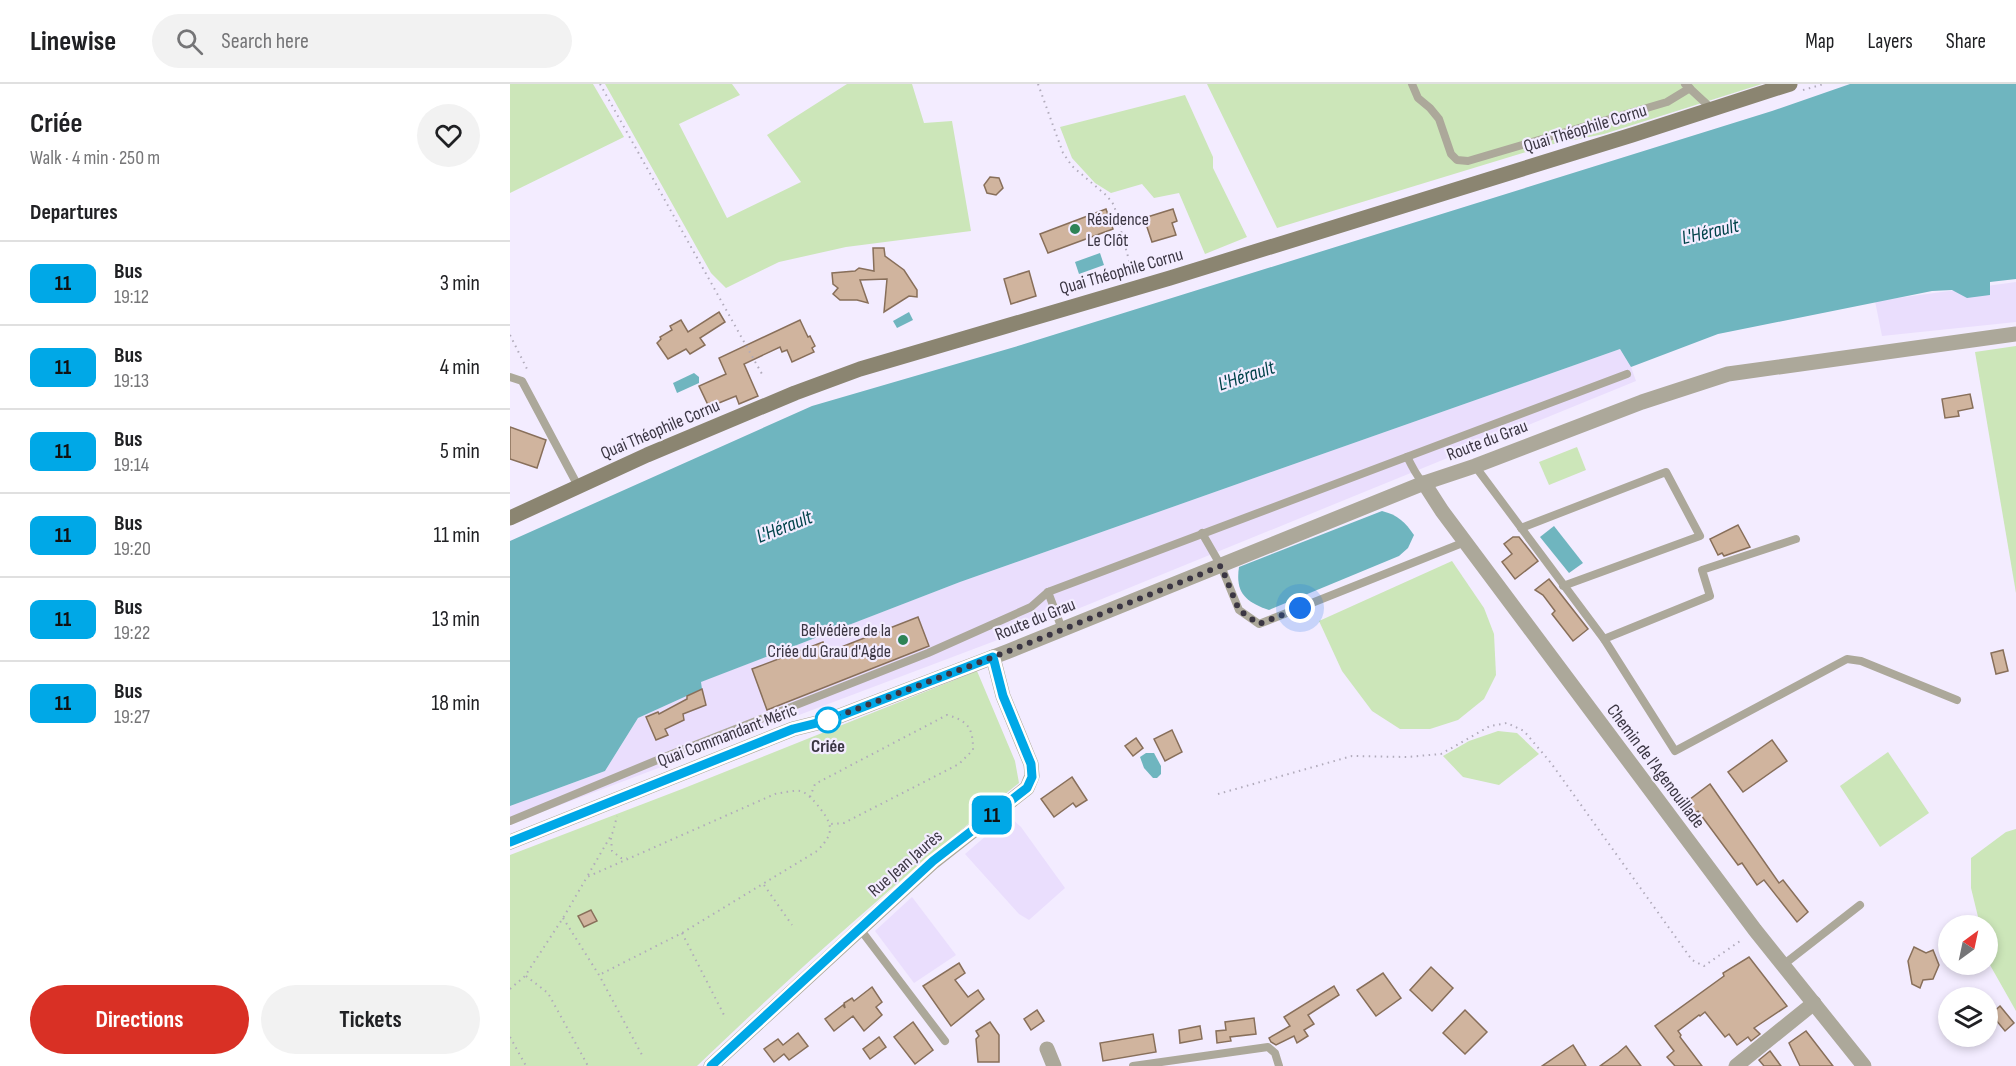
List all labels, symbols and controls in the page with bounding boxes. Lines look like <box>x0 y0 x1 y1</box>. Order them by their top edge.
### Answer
search box <box>152 14 572 68</box>
text: Linewise <box>30 25 116 58</box>
icon: search <box>173 25 206 58</box>
text: Search here <box>221 28 309 55</box>
text: Map <box>1805 29 1834 54</box>
text: Layers <box>1867 29 1913 54</box>
text: Share <box>1946 29 1986 54</box>
street label: Quai Théophile Cornu <box>1521 100 1649 157</box>
button: heart <box>417 104 480 167</box>
text: Criée <box>30 107 83 140</box>
text: Walk · 4 min · 250 m <box>30 146 160 170</box>
text: Departures <box>30 199 118 226</box>
place label: Résidence Le Clôt <box>1087 209 1149 251</box>
water label: L'Hérault <box>1679 214 1742 250</box>
marker: Résidence Le Clôt <box>1068 222 1082 236</box>
street label: Quai Théophile Cornu <box>1057 244 1185 299</box>
text: Bus <box>114 258 143 285</box>
text: 3 min <box>440 270 480 297</box>
text: 11 <box>55 271 71 296</box>
text: 19:12 <box>114 285 149 309</box>
text: Bus <box>114 342 143 369</box>
text: 4 min <box>440 354 480 381</box>
text: 11 <box>55 355 71 380</box>
water label: L'Hérault <box>1215 355 1279 396</box>
text: 19:13 <box>114 369 149 393</box>
street label: Quai Théophile Cornu <box>597 395 723 464</box>
street label: Route du Grau <box>1444 415 1531 465</box>
text: Bus <box>114 426 143 453</box>
text: 5 min <box>440 438 480 465</box>
text: 11 <box>55 439 71 464</box>
text: 19:14 <box>114 453 149 477</box>
water label: L'Hérault <box>753 505 817 549</box>
text: Bus <box>114 510 143 537</box>
text: 11 min <box>433 522 480 549</box>
text: 11 <box>55 523 71 548</box>
text: 19:20 <box>114 537 151 561</box>
your location <box>1285 593 1315 623</box>
text: Bus <box>114 594 143 621</box>
street label: Route du Grau <box>992 594 1078 645</box>
text: 13 min <box>432 606 480 633</box>
text: 11 <box>55 607 71 632</box>
place label: Belvédère de la Criée du Grau d'Agde <box>767 620 891 662</box>
text: 19:22 <box>114 621 150 645</box>
marker: Belvédère de la Criée du Grau d'Agde <box>896 633 910 647</box>
text: Bus <box>114 678 143 705</box>
text: 18 min <box>432 690 480 717</box>
text: 11 <box>55 691 71 716</box>
street label: Quai Commandant Méric <box>655 699 800 772</box>
street label: Chemin de l'Agenouillade <box>1602 700 1709 832</box>
text: 19:27 <box>114 705 150 729</box>
marker: Criée <box>815 707 841 733</box>
place label: Criée <box>811 736 845 757</box>
line badge: 11 <box>965 796 1019 834</box>
text: 11 <box>984 803 1000 828</box>
street label: Rue Jean Jaurès <box>864 826 947 901</box>
north arrow <box>1938 915 1998 975</box>
map controls <box>1938 915 1998 1047</box>
button: Directions <box>30 985 249 1054</box>
button: Tickets <box>261 985 480 1054</box>
button: layers <box>1938 987 1998 1047</box>

